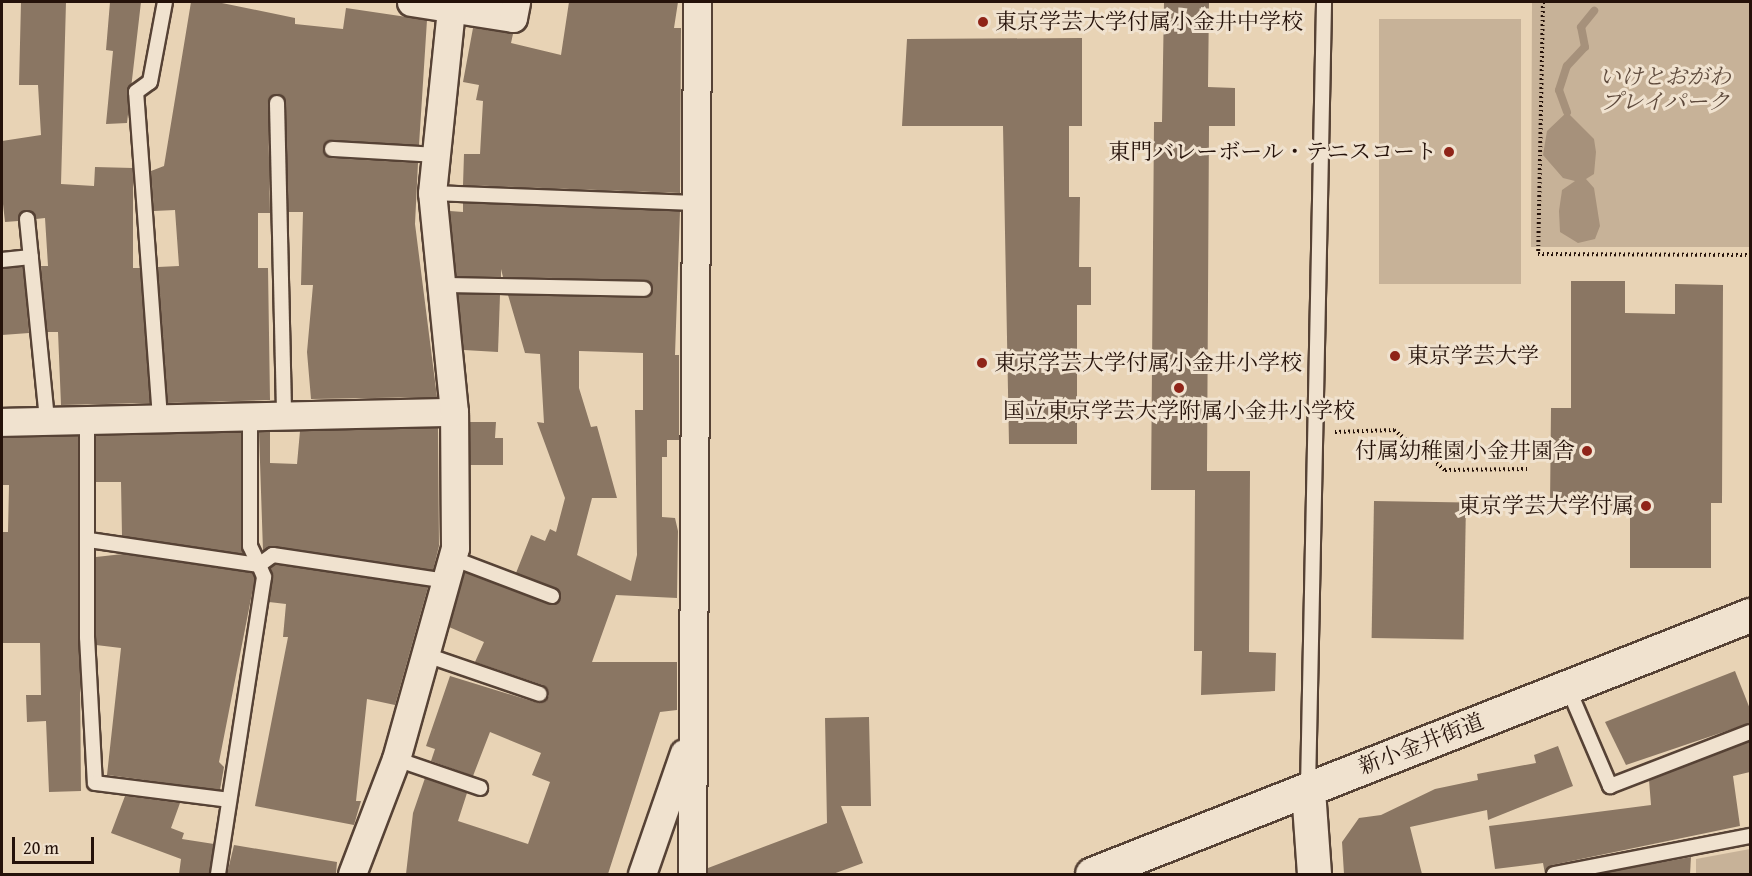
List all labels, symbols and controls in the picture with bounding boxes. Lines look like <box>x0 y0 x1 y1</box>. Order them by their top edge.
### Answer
place label: 東京学芸大学付属小金井中学校 <box>995 9 1303 35</box>
marker: 東京学芸大学付属小金井中学校 <box>976 15 990 29</box>
park label: いけとおがわ プレイパーク <box>1599 63 1731 114</box>
place label: 東門バレーボール・テニスコート <box>1107 139 1437 165</box>
marker: 東門バレーボール・テニスコート <box>1442 145 1456 159</box>
place label: 東京学芸大学 <box>1407 343 1539 369</box>
marker: 東京学芸大学 <box>1388 349 1402 363</box>
place label: 東京学芸大学付属小金井小学校 <box>994 350 1302 376</box>
marker: 東京学芸大学付属小金井小学校 <box>975 356 989 370</box>
marker: 国立東京学芸大学附属小金井小学校 <box>1172 381 1186 395</box>
place label: 国立東京学芸大学附属小金井小学校 <box>1003 398 1355 424</box>
place label: 付属幼稚園小金井園舎 <box>1355 438 1575 464</box>
marker: 付属幼稚園小金井園舎 <box>1580 444 1594 458</box>
place label: 東京学芸大学付属 <box>1458 493 1634 519</box>
marker: 東京学芸大学付属 <box>1639 499 1653 513</box>
street label: 新小金井街道 <box>1355 708 1487 780</box>
scale bar <box>15 825 98 863</box>
text: 20 m <box>23 834 59 861</box>

